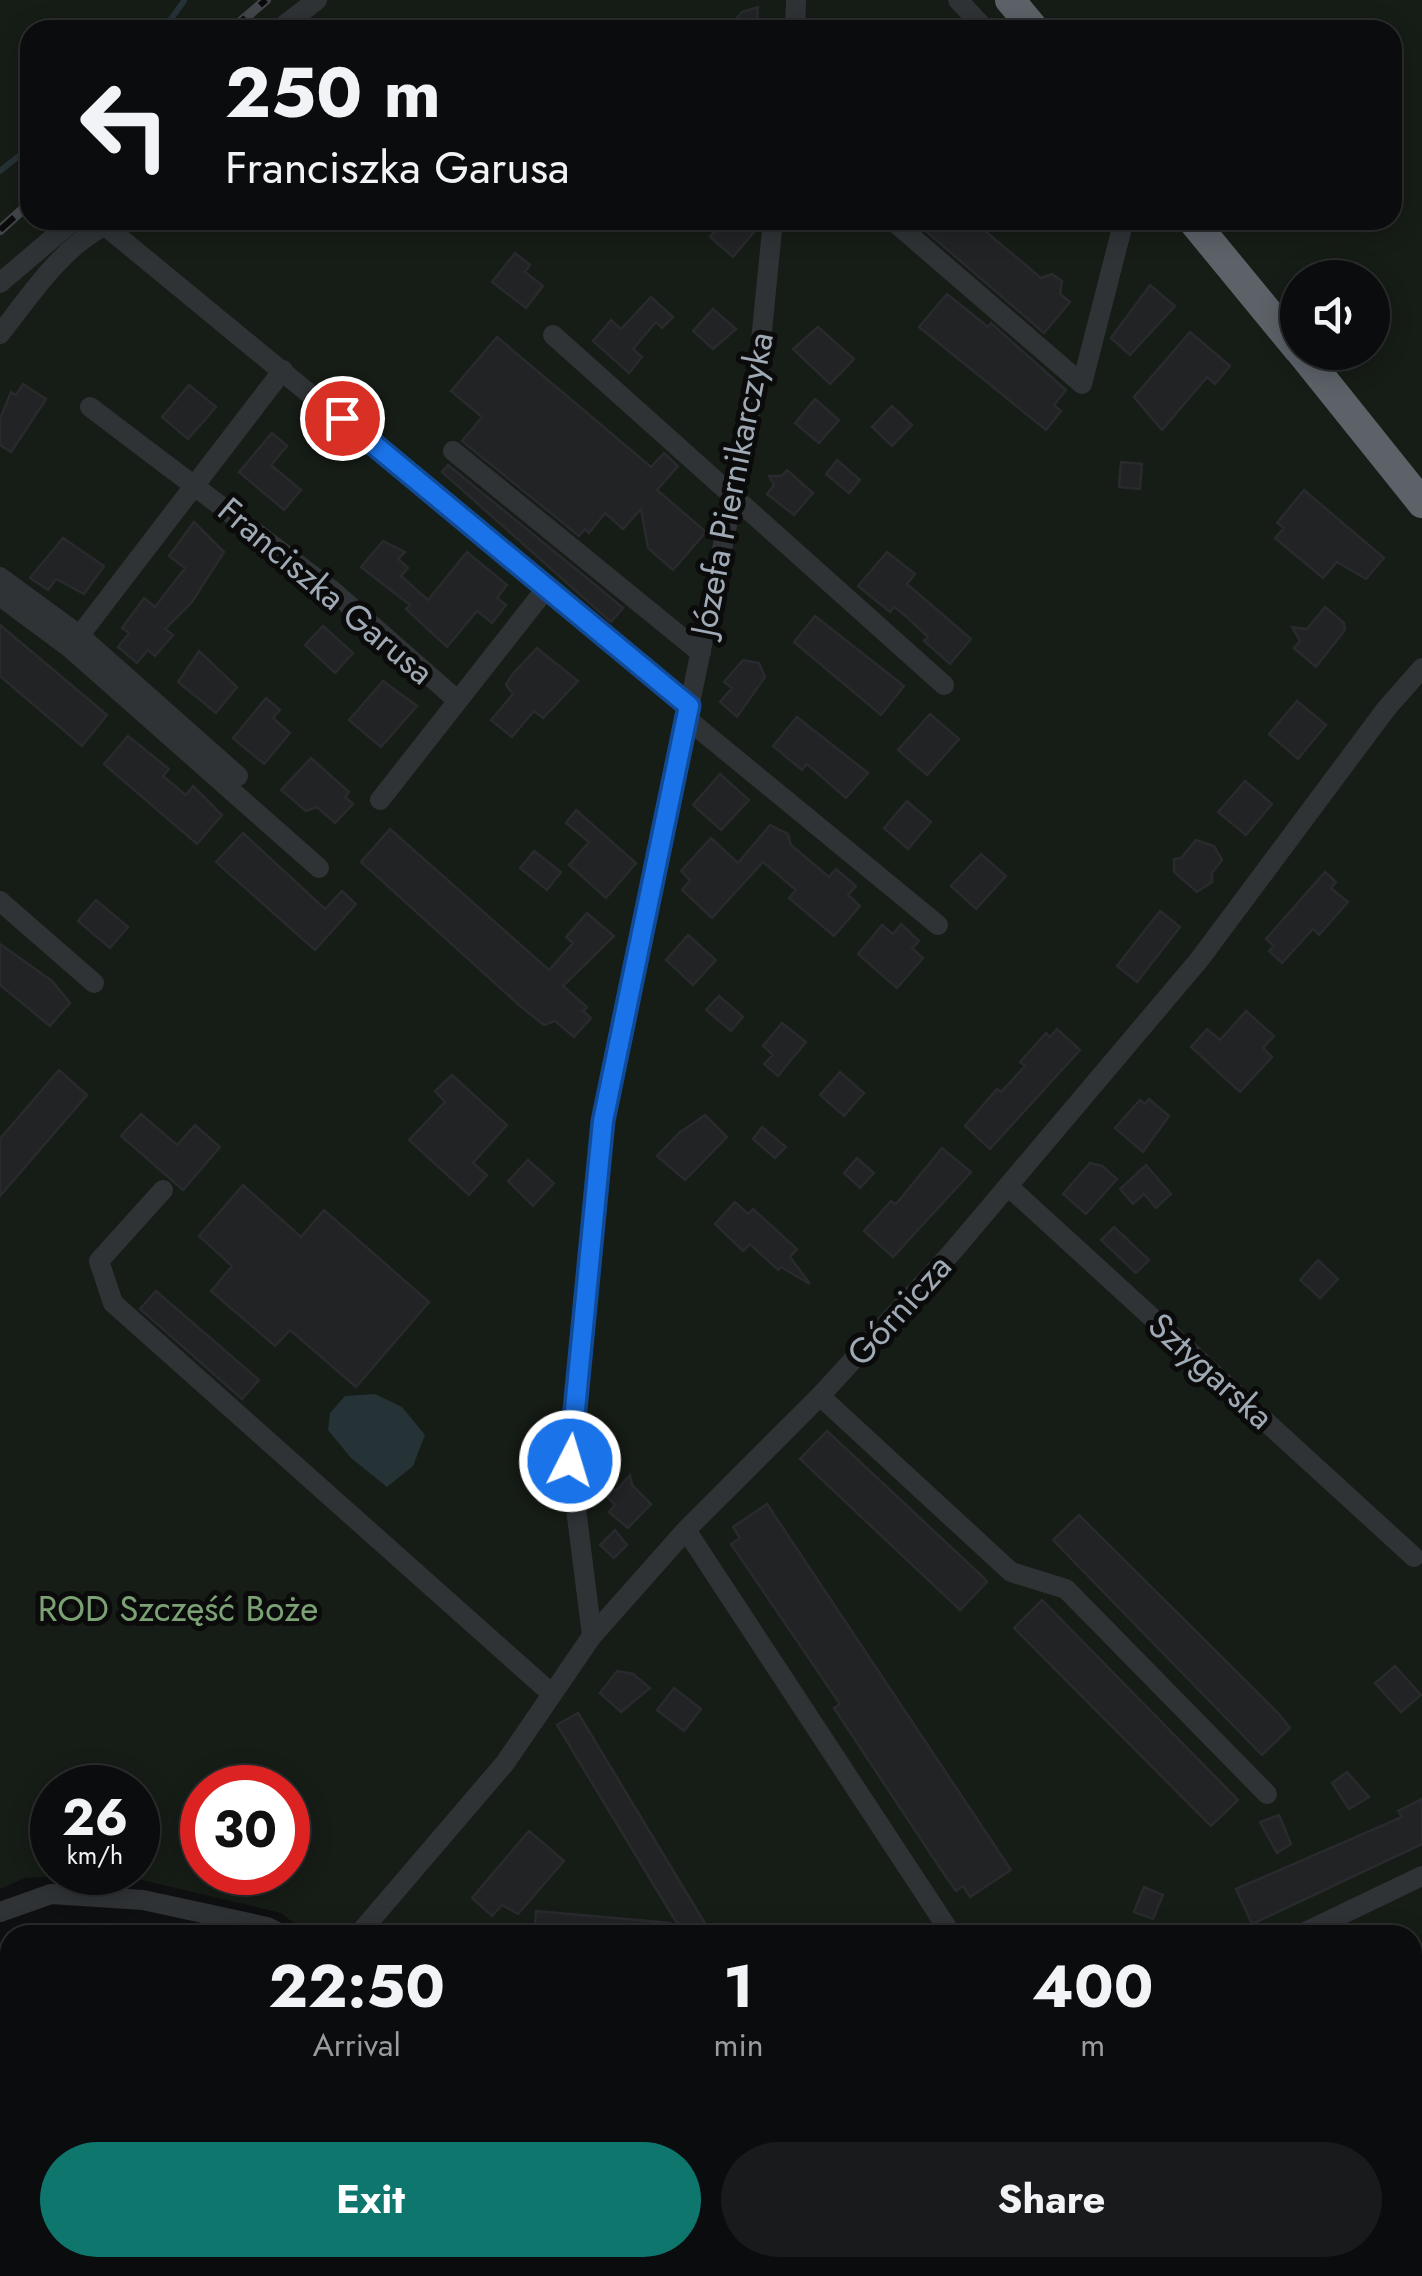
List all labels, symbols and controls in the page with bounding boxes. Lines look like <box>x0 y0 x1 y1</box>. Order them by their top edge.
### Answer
text: 250 m <box>225 42 441 143</box>
icon: left <box>60 60 190 190</box>
text: Franciszka Garusa <box>225 135 570 200</box>
map controls <box>1280 260 1390 370</box>
button: sound <box>1280 260 1390 370</box>
street label: Józefa Piernikarczyka <box>677 328 786 644</box>
pin <box>300 376 385 461</box>
icon: arrive <box>315 391 370 446</box>
street label: Franciszka Garusa <box>207 486 445 696</box>
street label: Górnicza <box>835 1243 963 1377</box>
street label: Sztygarska <box>1137 1301 1285 1441</box>
position arrow <box>518 1409 622 1513</box>
park label: ROD Szczęść Boże <box>38 1584 318 1634</box>
speed limit sign: 30 <box>180 1765 310 1895</box>
text: 26 <box>62 1781 128 1854</box>
text: km/h <box>67 1837 123 1873</box>
text: 22:50 <box>269 1943 445 2030</box>
text: 1 <box>723 1943 754 2030</box>
text: 400 <box>1032 1943 1153 2030</box>
text: Arrival <box>313 2022 401 2068</box>
text: min <box>714 2022 764 2068</box>
text: m <box>1080 2022 1105 2068</box>
button: Exit <box>40 2142 701 2257</box>
button: Share <box>721 2142 1382 2257</box>

